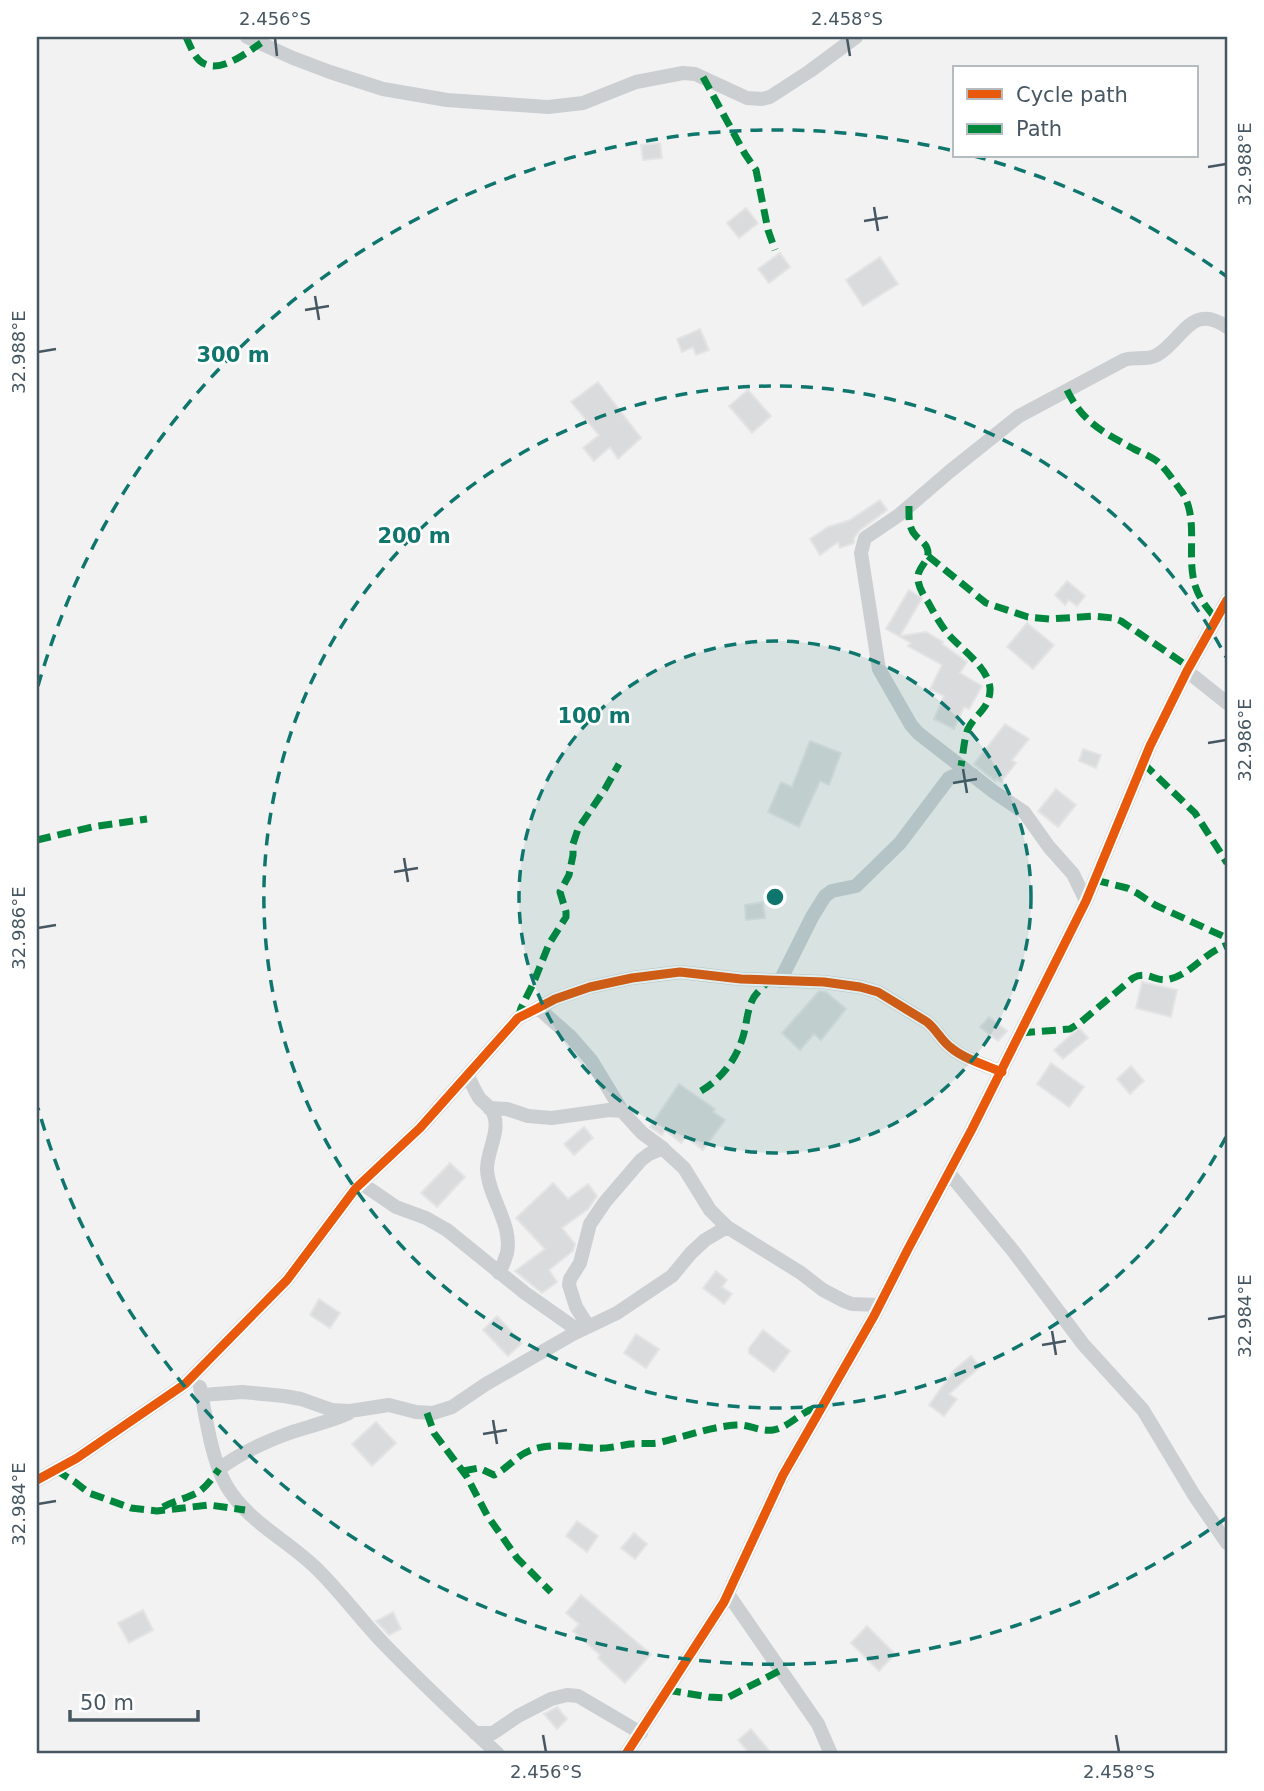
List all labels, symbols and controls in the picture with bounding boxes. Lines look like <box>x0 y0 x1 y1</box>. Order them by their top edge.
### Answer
text: 2.456°S <box>239 8 311 29</box>
text: 2.458°S <box>811 8 883 29</box>
legend <box>953 66 1198 158</box>
text: Cycle path <box>1016 83 1128 107</box>
text: Path <box>1016 117 1062 141</box>
text: 32.988°E <box>1234 122 1255 206</box>
text: 32.988°E <box>8 310 29 394</box>
text: 300 m <box>196 343 270 367</box>
text: 200 m <box>377 524 451 548</box>
text: 32.986°E <box>1234 698 1255 782</box>
text: 100 m <box>557 704 631 728</box>
centre of rings <box>763 885 787 909</box>
text: 32.986°E <box>8 886 29 970</box>
text: 32.984°E <box>1234 1274 1255 1358</box>
text: 32.984°E <box>8 1462 29 1546</box>
scale bar <box>70 1679 198 1723</box>
text: 50 m <box>80 1691 134 1715</box>
text: 2.456°S <box>510 1761 582 1782</box>
text: 2.458°S <box>1083 1761 1155 1782</box>

